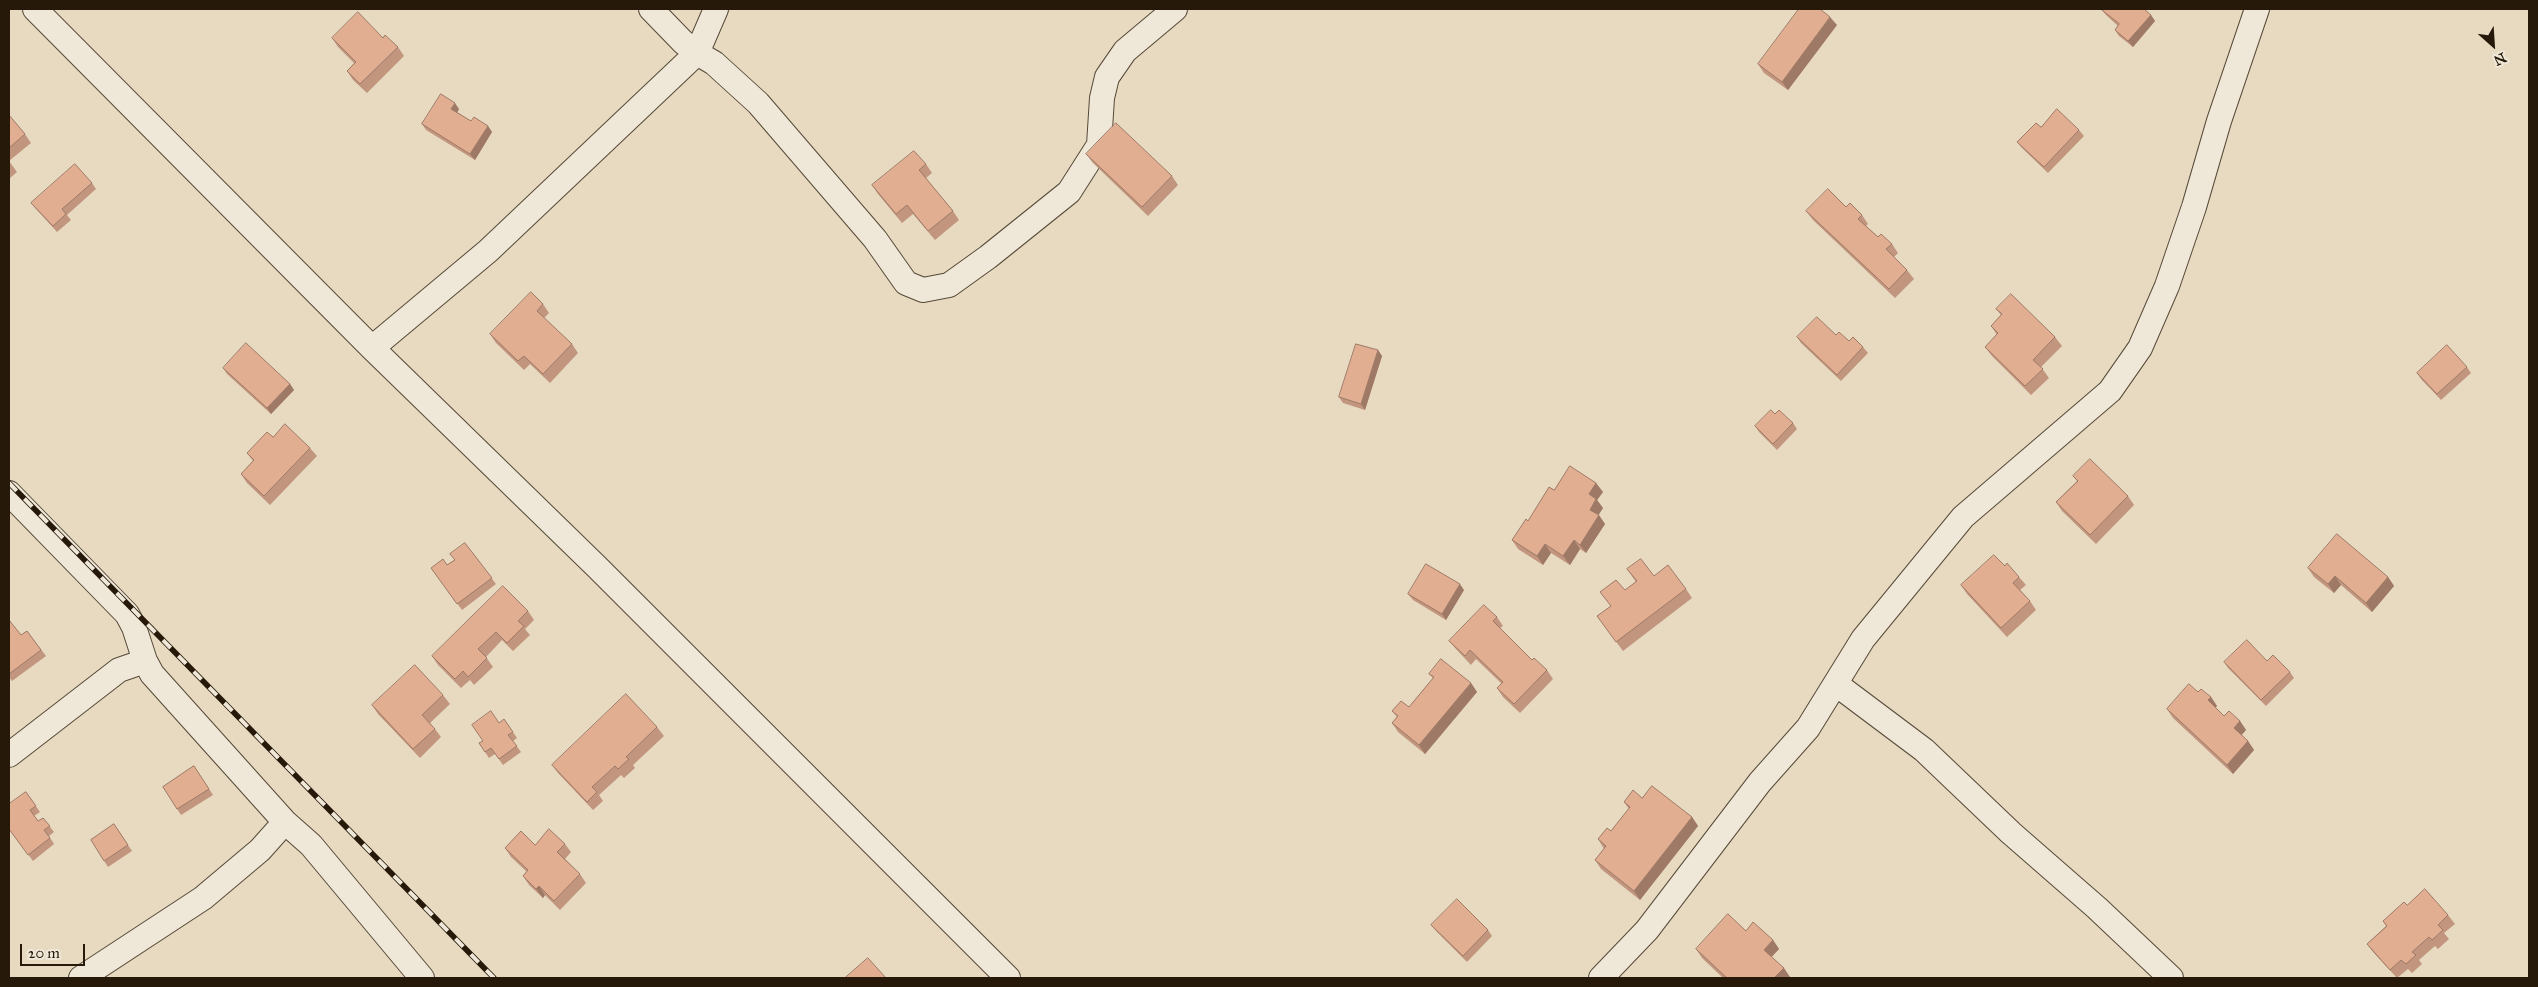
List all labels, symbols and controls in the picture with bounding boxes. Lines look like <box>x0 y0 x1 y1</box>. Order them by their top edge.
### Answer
north arrow <box>2468 20 2518 70</box>
text: N <box>2491 49 2509 69</box>
scale bar <box>22 934 88 966</box>
text: 20 m <box>28 944 60 962</box>

